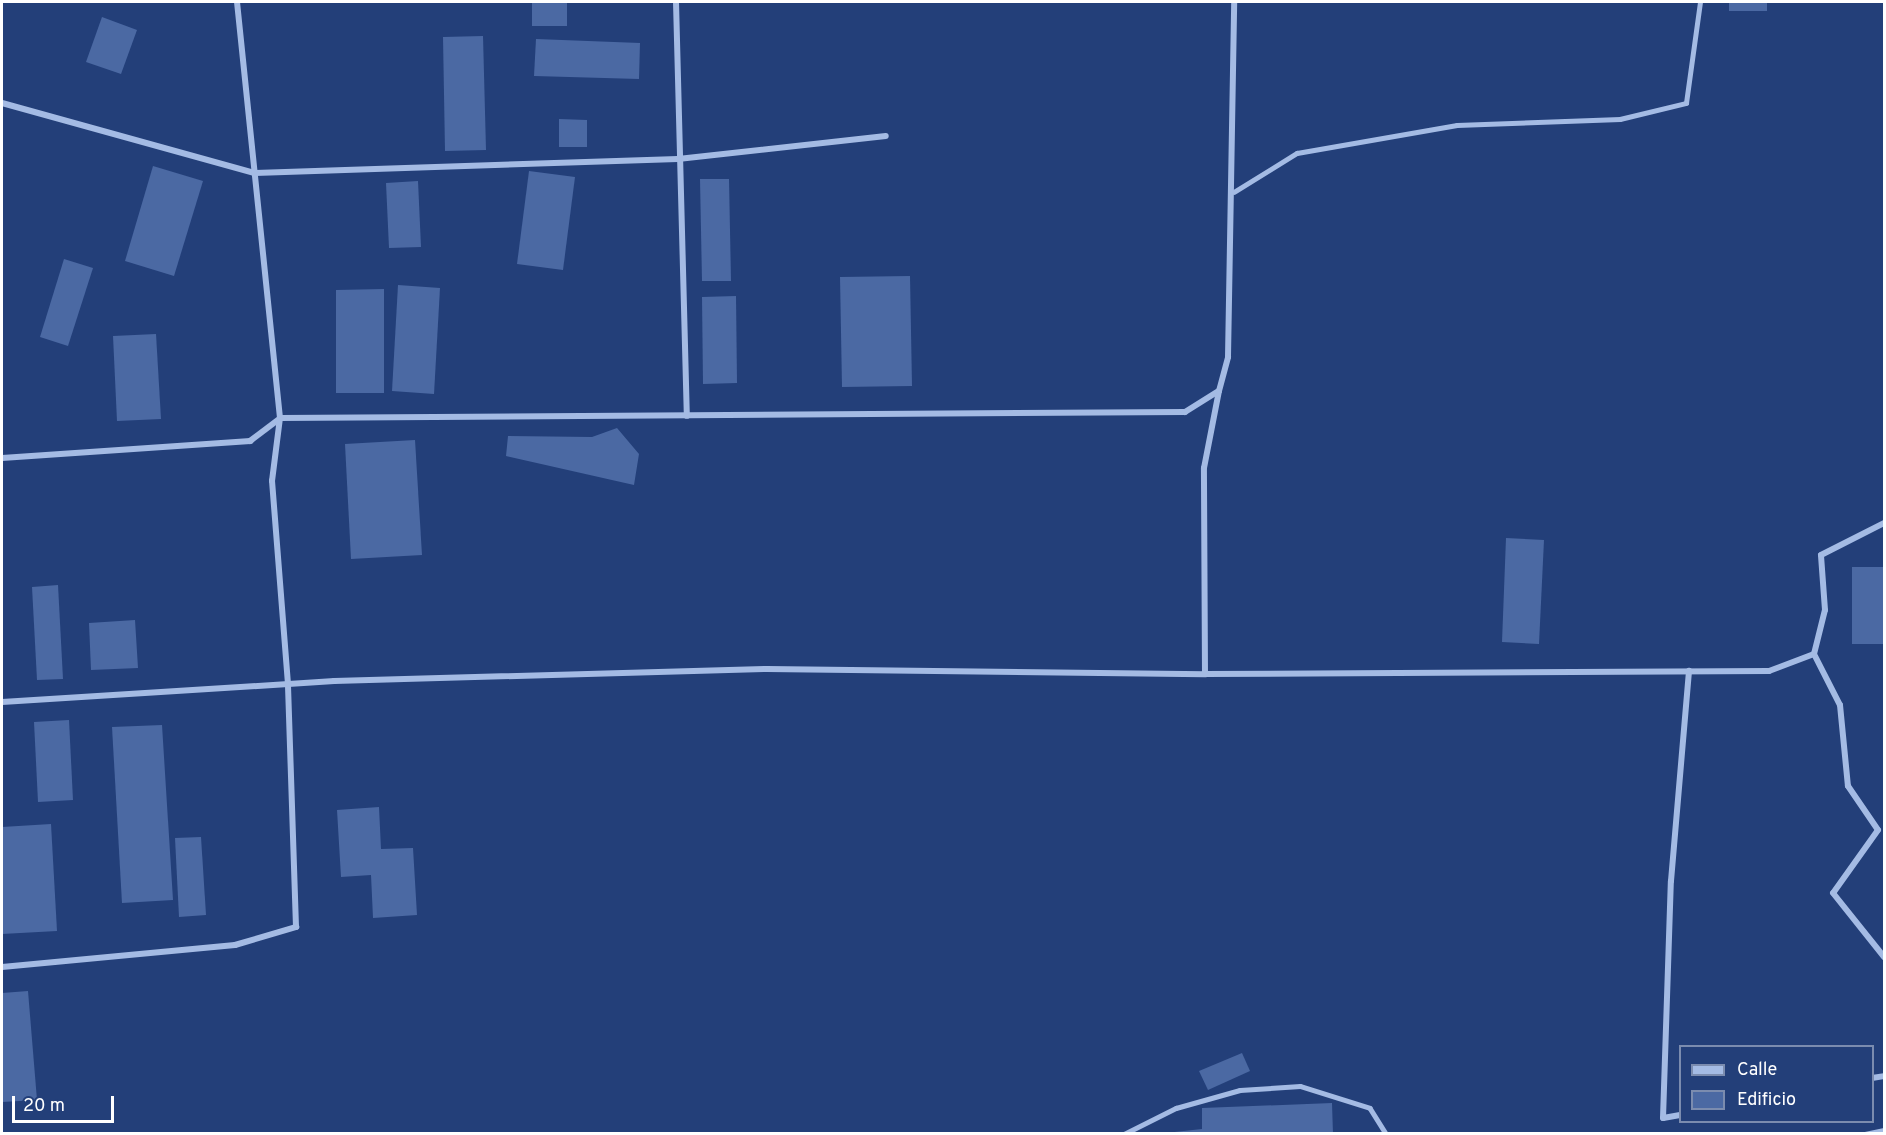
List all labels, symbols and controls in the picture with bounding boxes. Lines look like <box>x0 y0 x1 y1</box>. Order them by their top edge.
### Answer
legend <box>1679 1045 1874 1123</box>
text: Calle <box>1737 1059 1777 1082</box>
scale bar <box>15 1084 117 1122</box>
text: Edificio <box>1737 1089 1796 1112</box>
text: 20 m <box>23 1095 65 1118</box>

